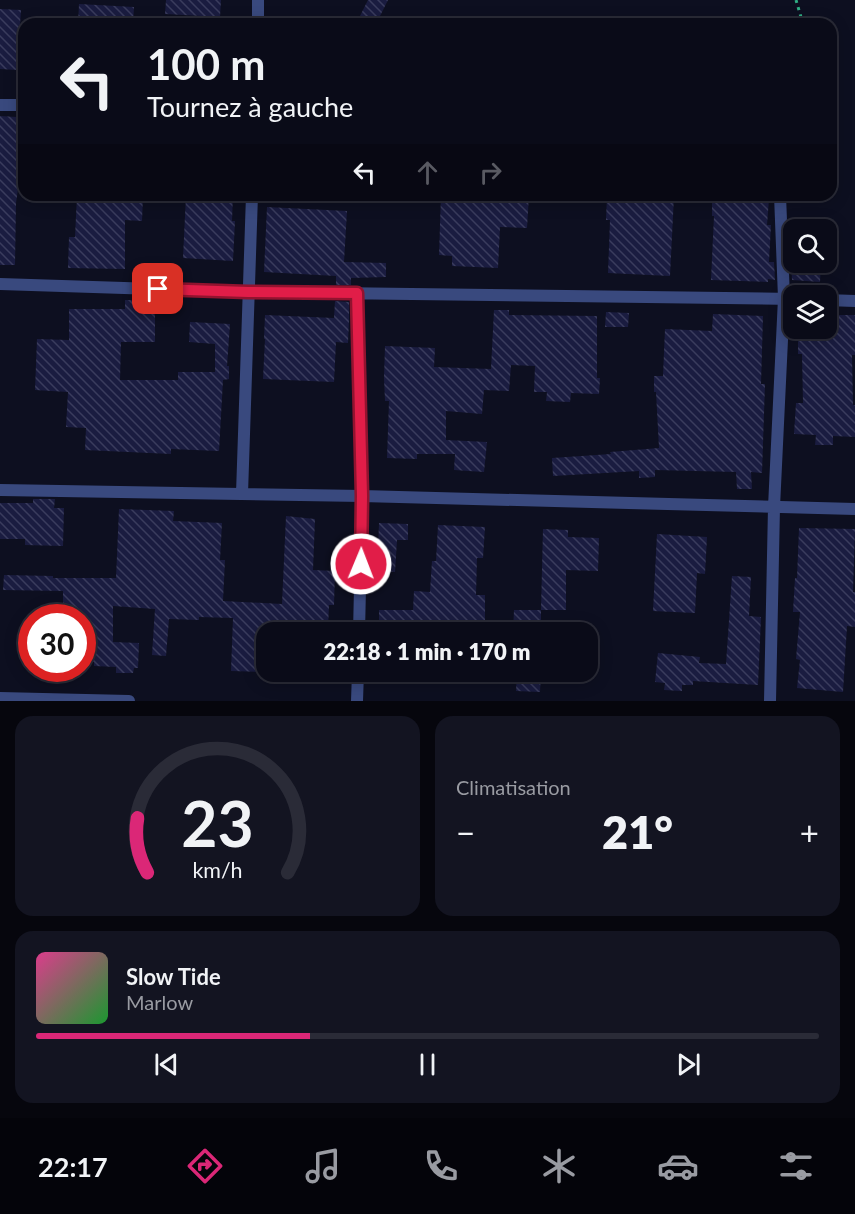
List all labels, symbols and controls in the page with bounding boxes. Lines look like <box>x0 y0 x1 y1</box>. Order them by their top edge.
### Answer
text: 100 m <box>147 39 265 89</box>
icon: left <box>48 42 126 120</box>
text: Tournez à gauche <box>147 90 353 123</box>
icon: left <box>348 156 381 189</box>
icon: ahead <box>411 156 444 189</box>
icon: right <box>474 156 507 189</box>
map controls <box>783 219 837 339</box>
button: search <box>783 219 837 273</box>
pin <box>132 263 183 314</box>
icon: arrive <box>141 272 174 305</box>
button: layers <box>783 285 837 339</box>
position arrow <box>329 532 393 596</box>
speed limit sign: 30 <box>18 604 96 682</box>
text: 22:18 · 1 min · 170 m <box>324 638 530 665</box>
text: Climatisation <box>456 775 571 799</box>
text: 23 <box>181 785 254 860</box>
text: 21° <box>602 805 673 859</box>
text: − <box>456 812 475 852</box>
text: + <box>800 812 819 852</box>
text: km/h <box>192 857 243 883</box>
text: Slow Tide <box>126 963 221 990</box>
text: Marlow <box>126 990 193 1014</box>
icon: previous <box>150 1048 183 1081</box>
icon: pause <box>411 1048 444 1081</box>
icon: next <box>672 1048 705 1081</box>
icon: directions <box>184 1145 226 1187</box>
icon: music <box>302 1145 344 1187</box>
icon: phone <box>420 1145 462 1187</box>
icon: climate <box>538 1145 580 1187</box>
icon: car <box>657 1145 699 1187</box>
icon: filters <box>775 1145 817 1187</box>
text: 22:17 <box>38 1150 108 1183</box>

